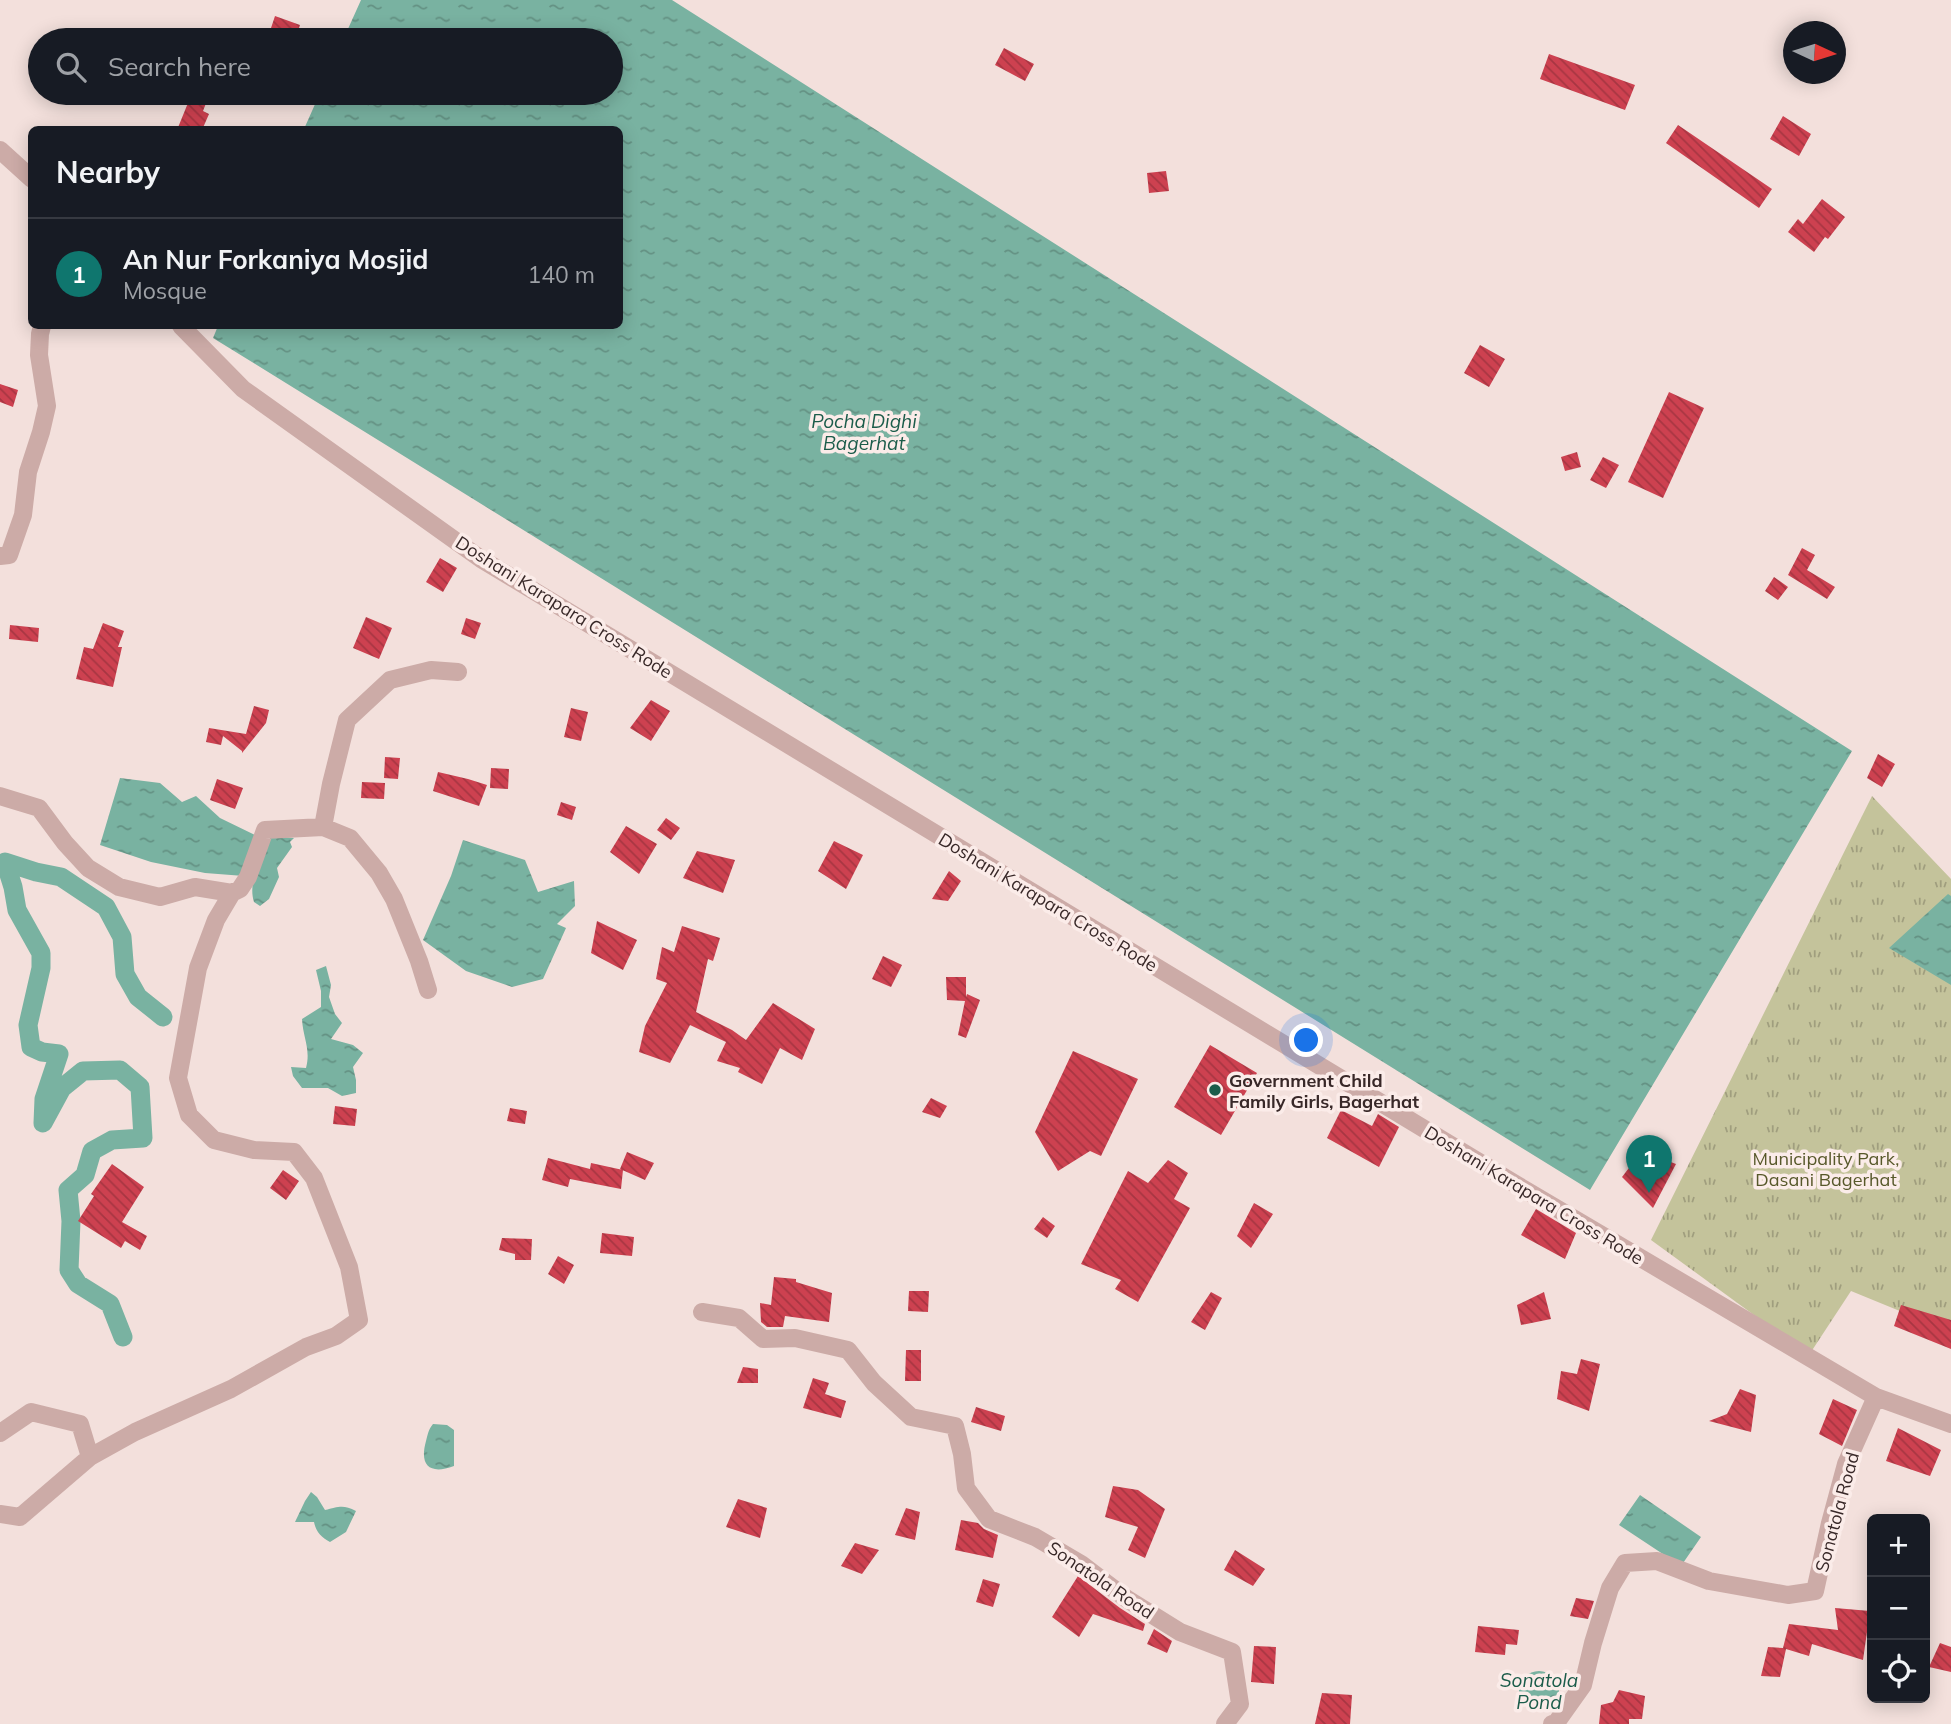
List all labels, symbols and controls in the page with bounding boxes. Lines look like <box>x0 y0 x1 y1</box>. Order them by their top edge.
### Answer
north arrow <box>1783 21 1846 84</box>
search box <box>28 28 623 105</box>
icon: search <box>52 48 90 86</box>
text: Search here <box>108 50 251 83</box>
text: Nearby <box>56 153 160 191</box>
text: An Nur Forkaniya Mosjid <box>123 243 428 276</box>
text: 1 <box>72 260 86 289</box>
text: 140 m <box>527 260 595 289</box>
text: Mosque <box>123 276 207 305</box>
water label: Pocha Dighi Bagerhat <box>811 409 917 455</box>
street label: Doshani Karapara Cross Rode <box>451 531 677 683</box>
street label: Doshani Karapara Cross Rode <box>934 827 1162 977</box>
your location <box>1289 1023 1323 1057</box>
place label: Government Child Family Girls, Bagerhat <box>1229 1069 1419 1113</box>
marker: Government Child Family Girls, Bagerhat <box>1207 1082 1223 1098</box>
street label: Doshani Karapara Cross Rode <box>1420 1120 1648 1270</box>
pin: 1 <box>1626 1135 1672 1193</box>
park label: Municipality Park, Dasani Bagerhat <box>1753 1147 1899 1191</box>
street label: Sonatola Road <box>1810 1449 1864 1575</box>
map controls <box>1867 1514 1930 1703</box>
button: + <box>1867 1514 1930 1577</box>
street label: Sonatola Road <box>1043 1536 1159 1624</box>
button: − <box>1867 1577 1930 1640</box>
button: locate <box>1867 1640 1930 1703</box>
water label: Sonatola Pond <box>1500 1668 1578 1714</box>

